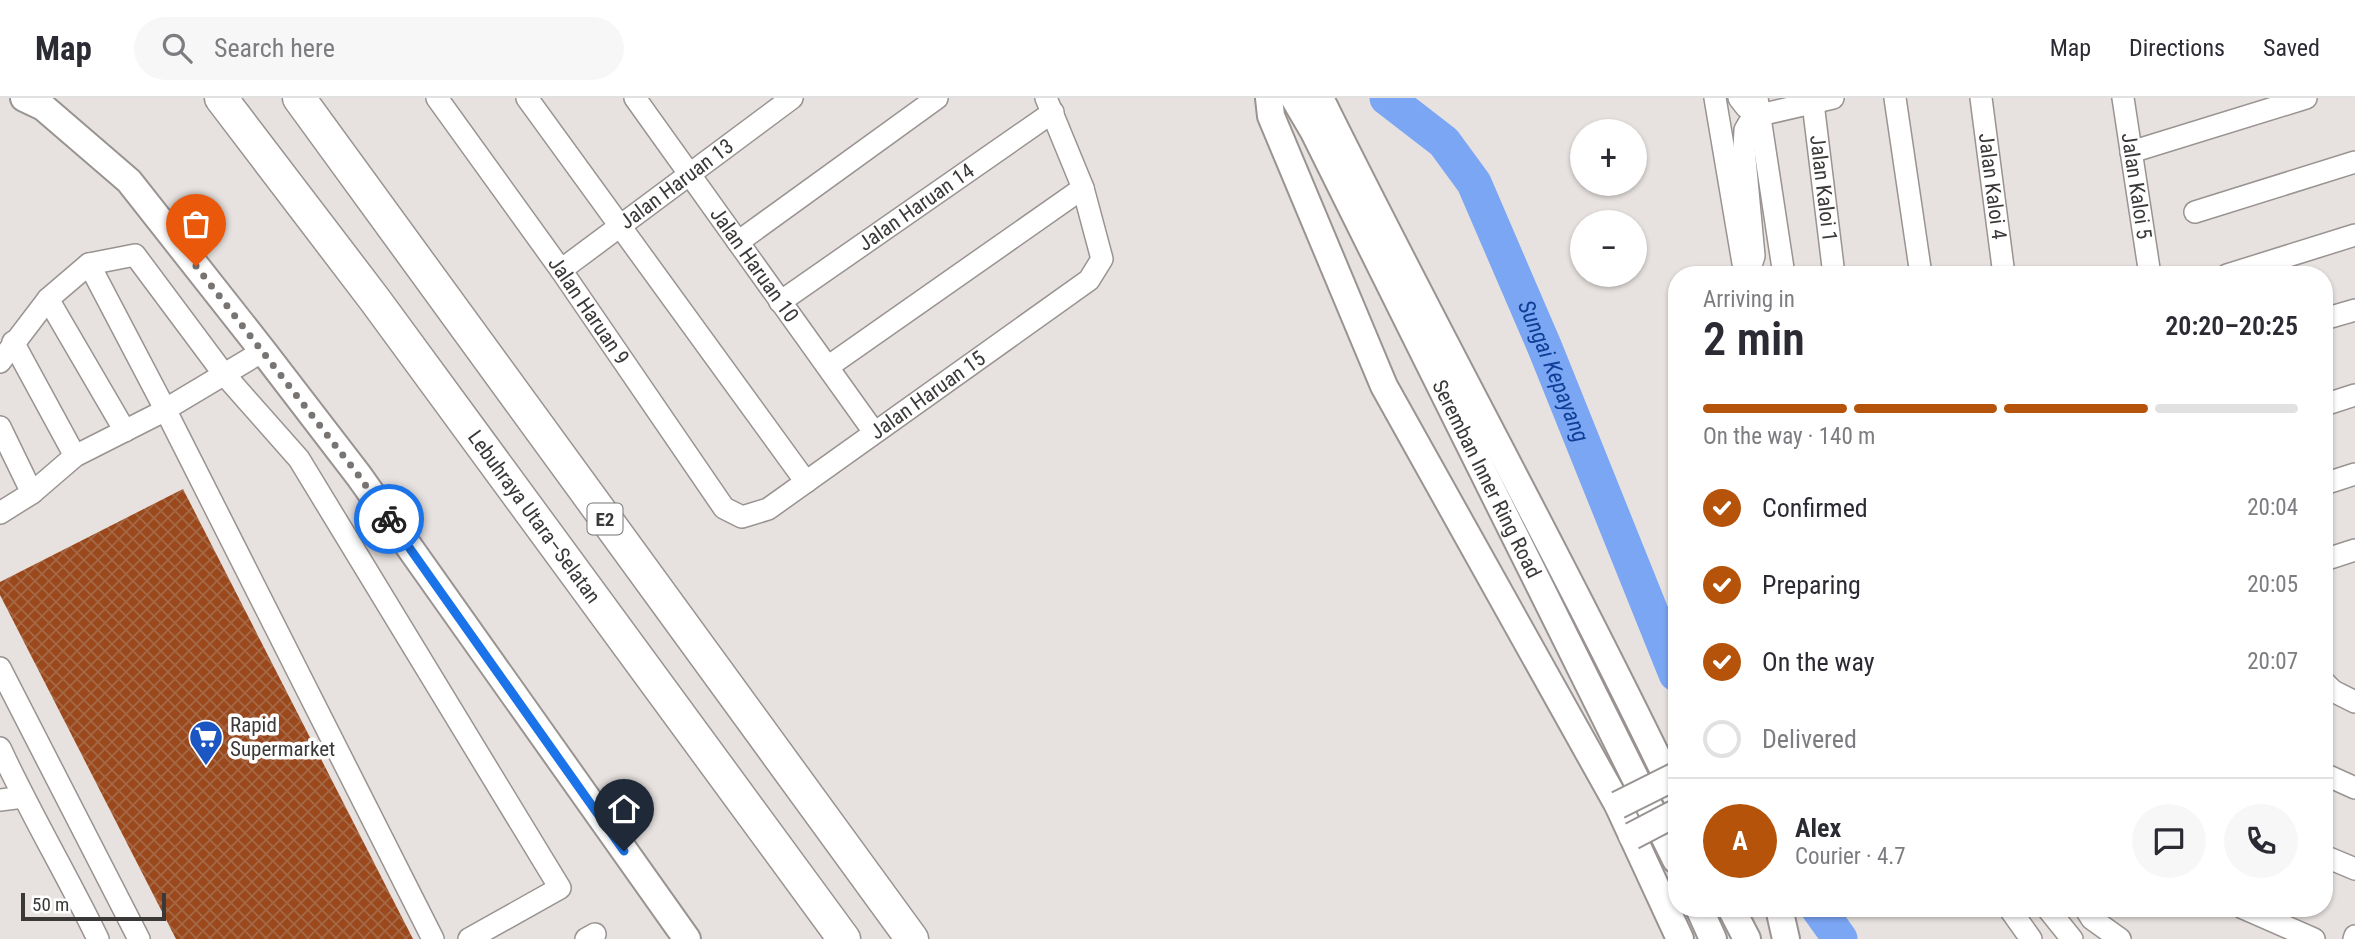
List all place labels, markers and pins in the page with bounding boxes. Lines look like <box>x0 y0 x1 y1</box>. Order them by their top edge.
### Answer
pin <box>166 194 226 266</box>
place label: Rapid Supermarket <box>230 713 335 761</box>
supermarket icon: Rapid Supermarket <box>187 718 225 767</box>
pin <box>594 779 654 851</box>

